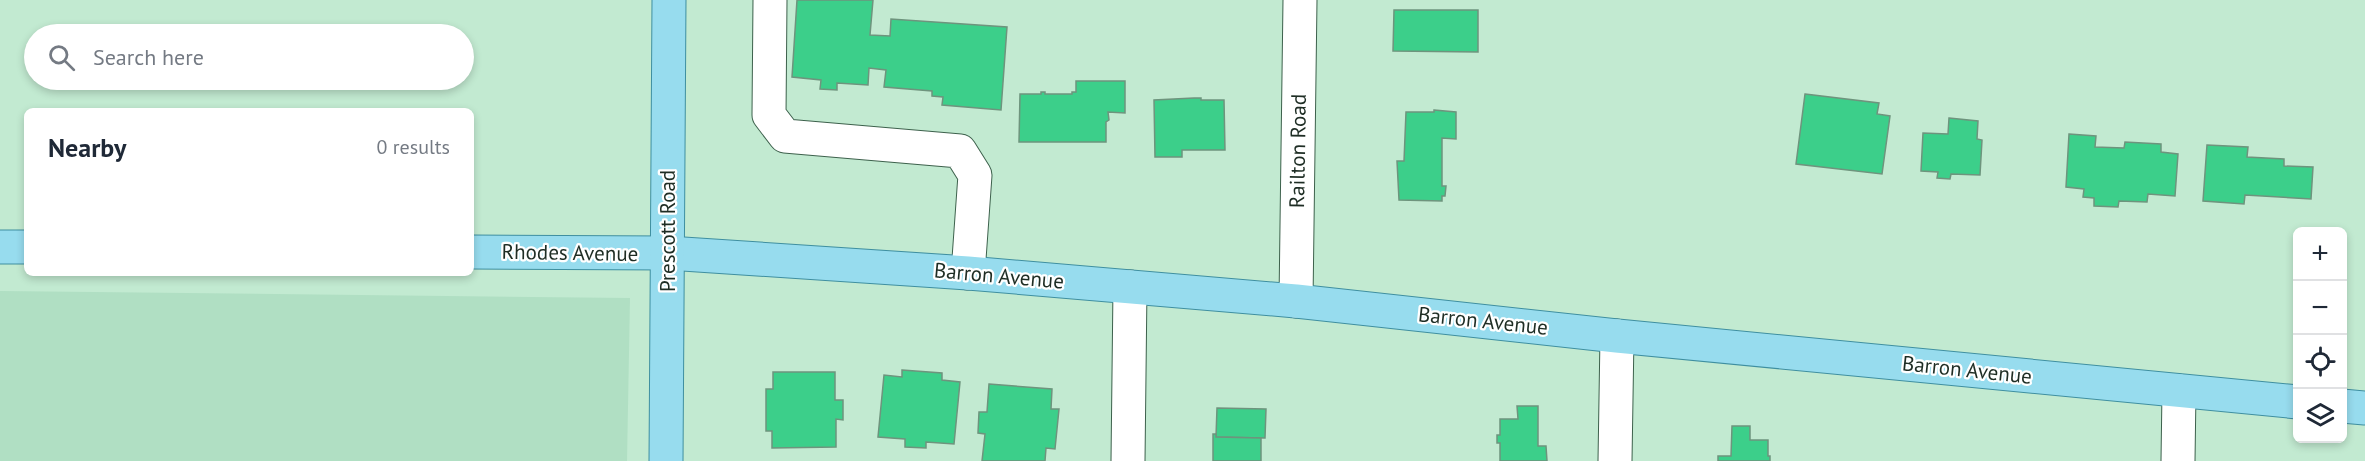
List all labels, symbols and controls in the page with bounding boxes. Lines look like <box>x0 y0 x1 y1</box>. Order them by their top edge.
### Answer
search box <box>24 24 474 90</box>
icon: search <box>45 41 78 74</box>
text: Search here <box>93 43 204 71</box>
street label: Railton Road <box>1283 94 1312 208</box>
text: Nearby <box>48 131 126 164</box>
text: 0 results <box>377 134 450 160</box>
street label: Prescott Road <box>654 170 681 292</box>
map controls <box>2293 227 2347 443</box>
button: + <box>2293 227 2347 281</box>
street label: Rhodes Avenue <box>502 238 639 267</box>
street label: Barron Avenue <box>933 256 1065 295</box>
button: − <box>2293 281 2347 335</box>
street label: Barron Avenue <box>1417 300 1549 341</box>
button: locate <box>2293 335 2347 389</box>
street label: Barron Avenue <box>1901 349 2033 390</box>
button: layers <box>2293 389 2347 443</box>

